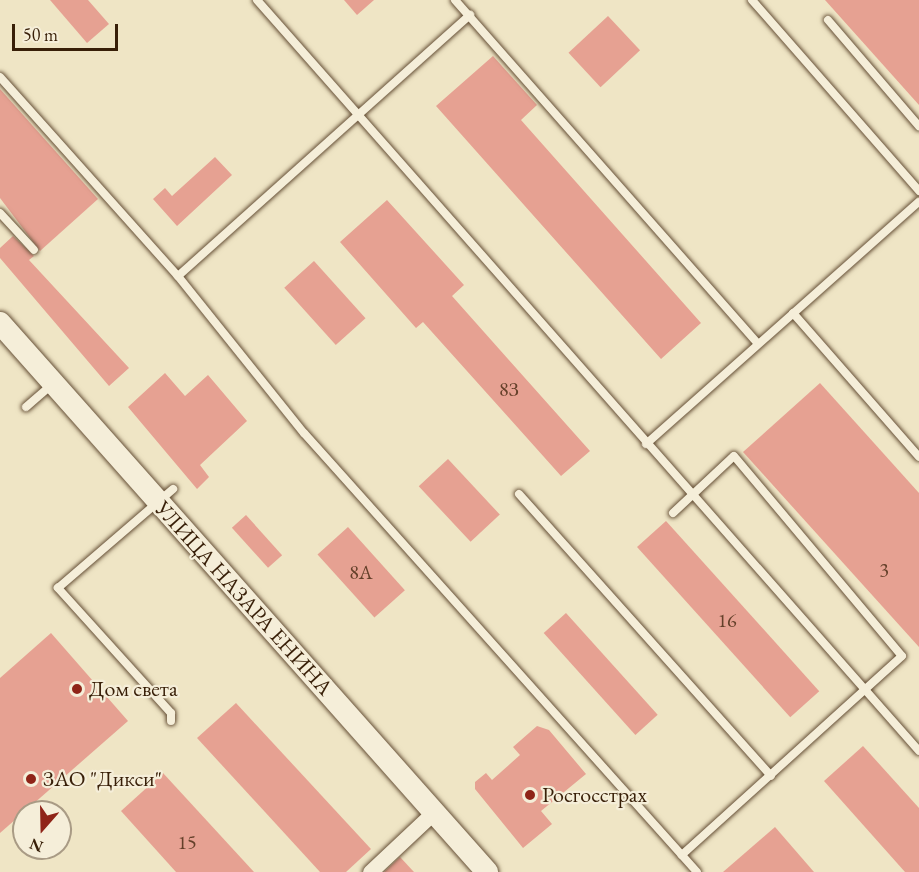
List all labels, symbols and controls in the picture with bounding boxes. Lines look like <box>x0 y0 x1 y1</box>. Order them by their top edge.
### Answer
scale bar <box>15 12 122 50</box>
text: 50 m <box>23 23 58 46</box>
house number: 8З <box>499 377 519 401</box>
street label: УЛИЦА НАЗАРА ЕНИНА <box>150 495 338 701</box>
house number: 3 <box>879 558 889 582</box>
house number: 8А <box>349 560 373 584</box>
house number: 16 <box>717 608 737 632</box>
place label: Дом света <box>89 676 178 702</box>
marker: Дом света <box>70 682 84 696</box>
place label: ЗАО "Дикси" <box>43 766 162 792</box>
marker: ЗАО "Дикси" <box>24 772 38 786</box>
place label: Росгосстрах <box>542 782 647 808</box>
marker: Росгосстрах <box>523 788 537 802</box>
north arrow <box>12 800 72 860</box>
house number: 15 <box>177 830 197 854</box>
text: N <box>27 833 46 858</box>

